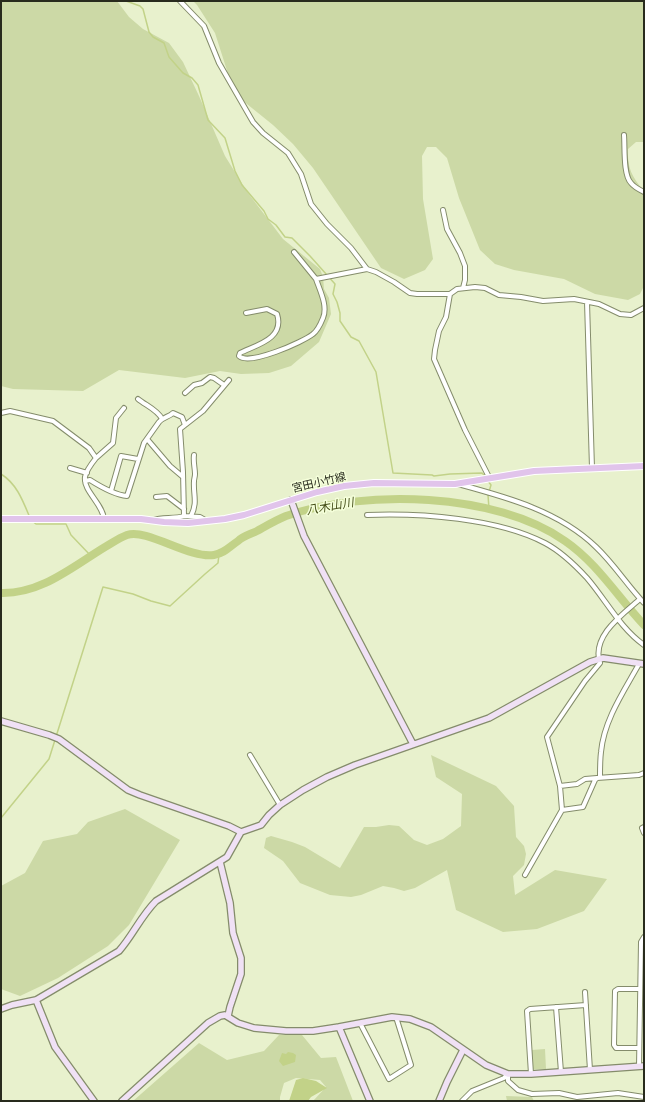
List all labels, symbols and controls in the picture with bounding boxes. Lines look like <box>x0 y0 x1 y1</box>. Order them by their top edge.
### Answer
street label: 宮田小竹線 <box>291 470 347 496</box>
water label: 八木山川 <box>305 496 355 518</box>

